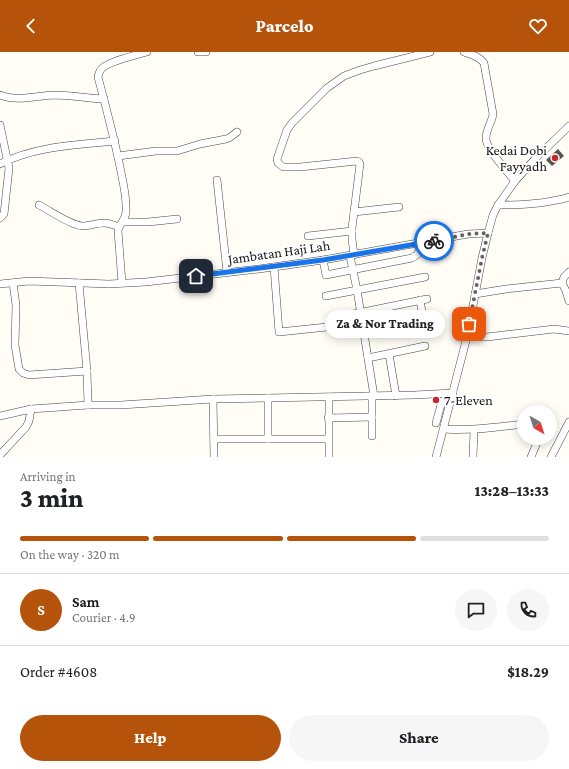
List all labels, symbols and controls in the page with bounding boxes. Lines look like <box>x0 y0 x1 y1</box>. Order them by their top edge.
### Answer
icon: back <box>20 15 42 37</box>
icon: heart <box>527 15 549 37</box>
text: Parcelo <box>256 16 313 36</box>
place label: Kedai Dobi Fayyadh <box>486 142 547 174</box>
marker: Kedai Dobi Fayyadh <box>550 153 560 163</box>
courier <box>414 221 454 261</box>
icon: bike <box>423 230 445 252</box>
street label: Jambatan Haji Lah <box>225 237 332 268</box>
pin <box>179 259 213 293</box>
icon: home <box>185 265 207 287</box>
pin <box>452 307 486 341</box>
callout: Za & Nor Trading <box>325 310 445 338</box>
icon: bag <box>458 313 480 335</box>
text: Za & Nor Trading <box>336 316 434 331</box>
place label: 7-Eleven <box>444 392 493 408</box>
marker: 7-Eleven <box>431 395 441 405</box>
north arrow <box>517 405 557 445</box>
map controls <box>517 405 557 445</box>
text: Arriving in <box>20 469 76 484</box>
text: 13:28–13:33 <box>475 483 549 499</box>
text: 3 min <box>20 484 83 513</box>
text: On the way · 320 m <box>20 547 120 562</box>
button: chat <box>455 589 497 631</box>
button: phone <box>507 589 549 631</box>
text: Sam <box>72 594 100 610</box>
text: S <box>37 602 45 618</box>
text: Courier · 4.9 <box>72 610 136 625</box>
text: Order #4608 <box>20 664 97 680</box>
text: $18.29 <box>507 664 549 680</box>
button: Help <box>20 715 281 761</box>
button: Share <box>289 715 549 761</box>

